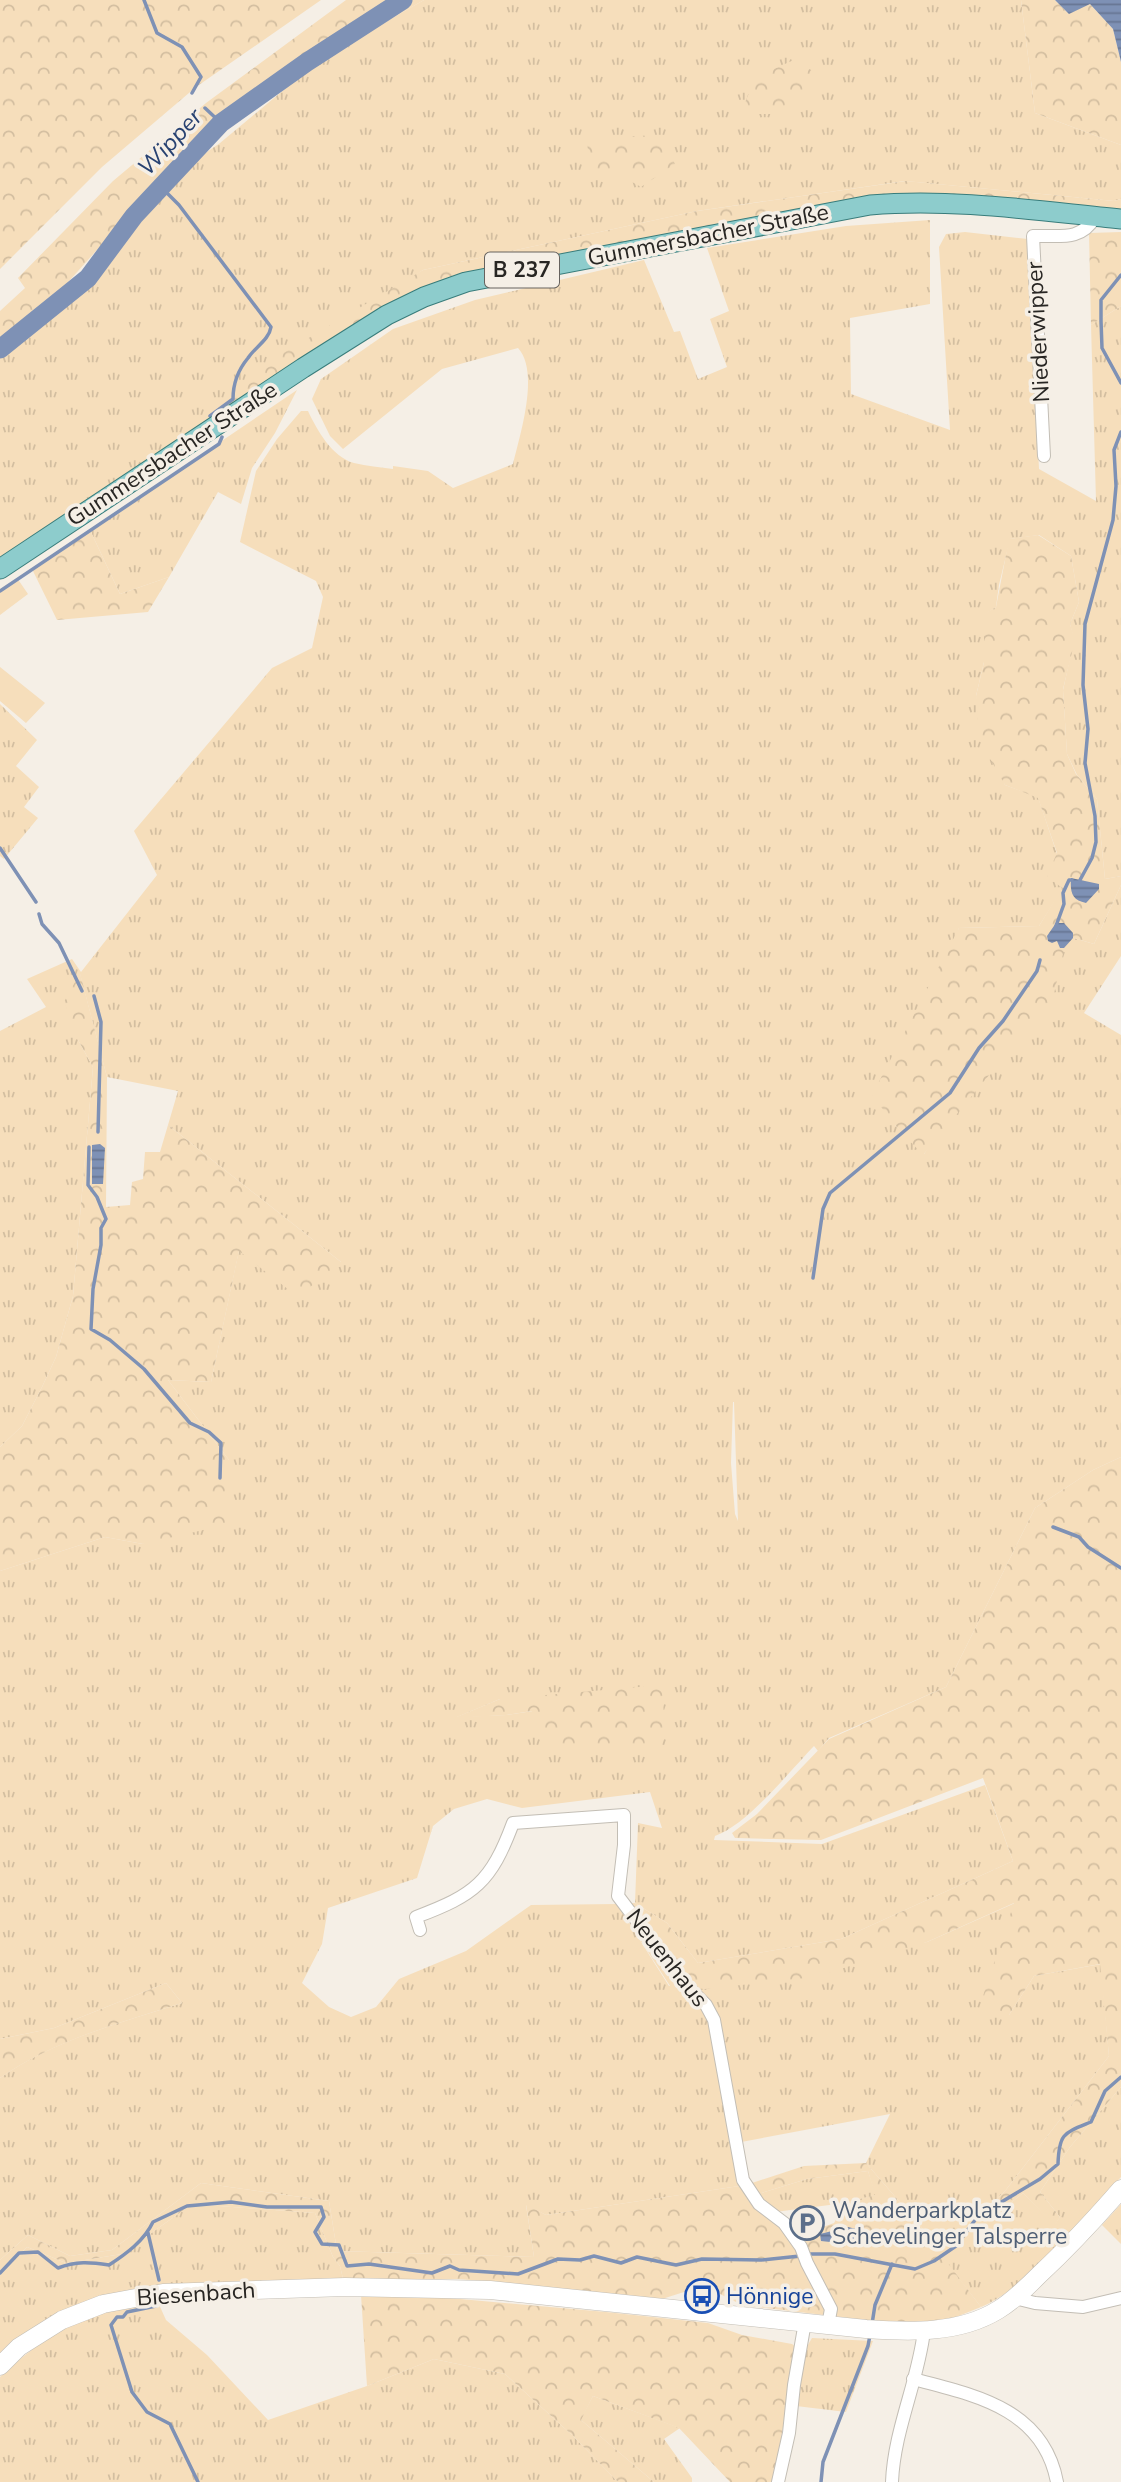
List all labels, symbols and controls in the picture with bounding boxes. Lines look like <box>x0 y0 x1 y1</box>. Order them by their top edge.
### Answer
water label: Wipper <box>131 100 210 183</box>
street label: Gummersbacher Straße <box>585 196 831 274</box>
road number: B 237 <box>485 252 559 288</box>
street label: Niederwipper <box>1019 260 1057 403</box>
street label: Gummersbacher Straße <box>61 374 283 534</box>
street label: Neuenhaus <box>619 1902 715 2014</box>
place label: Wanderparkplatz Schevelinger Talsperre <box>832 2195 1067 2252</box>
parking icon: Wanderparkplatz Schevelinger Talsperre <box>788 2204 826 2242</box>
street label: Biesenbach <box>136 2274 256 2314</box>
bus stop icon: Hönnige <box>683 2277 721 2315</box>
place label: Hönnige <box>726 2281 813 2312</box>

